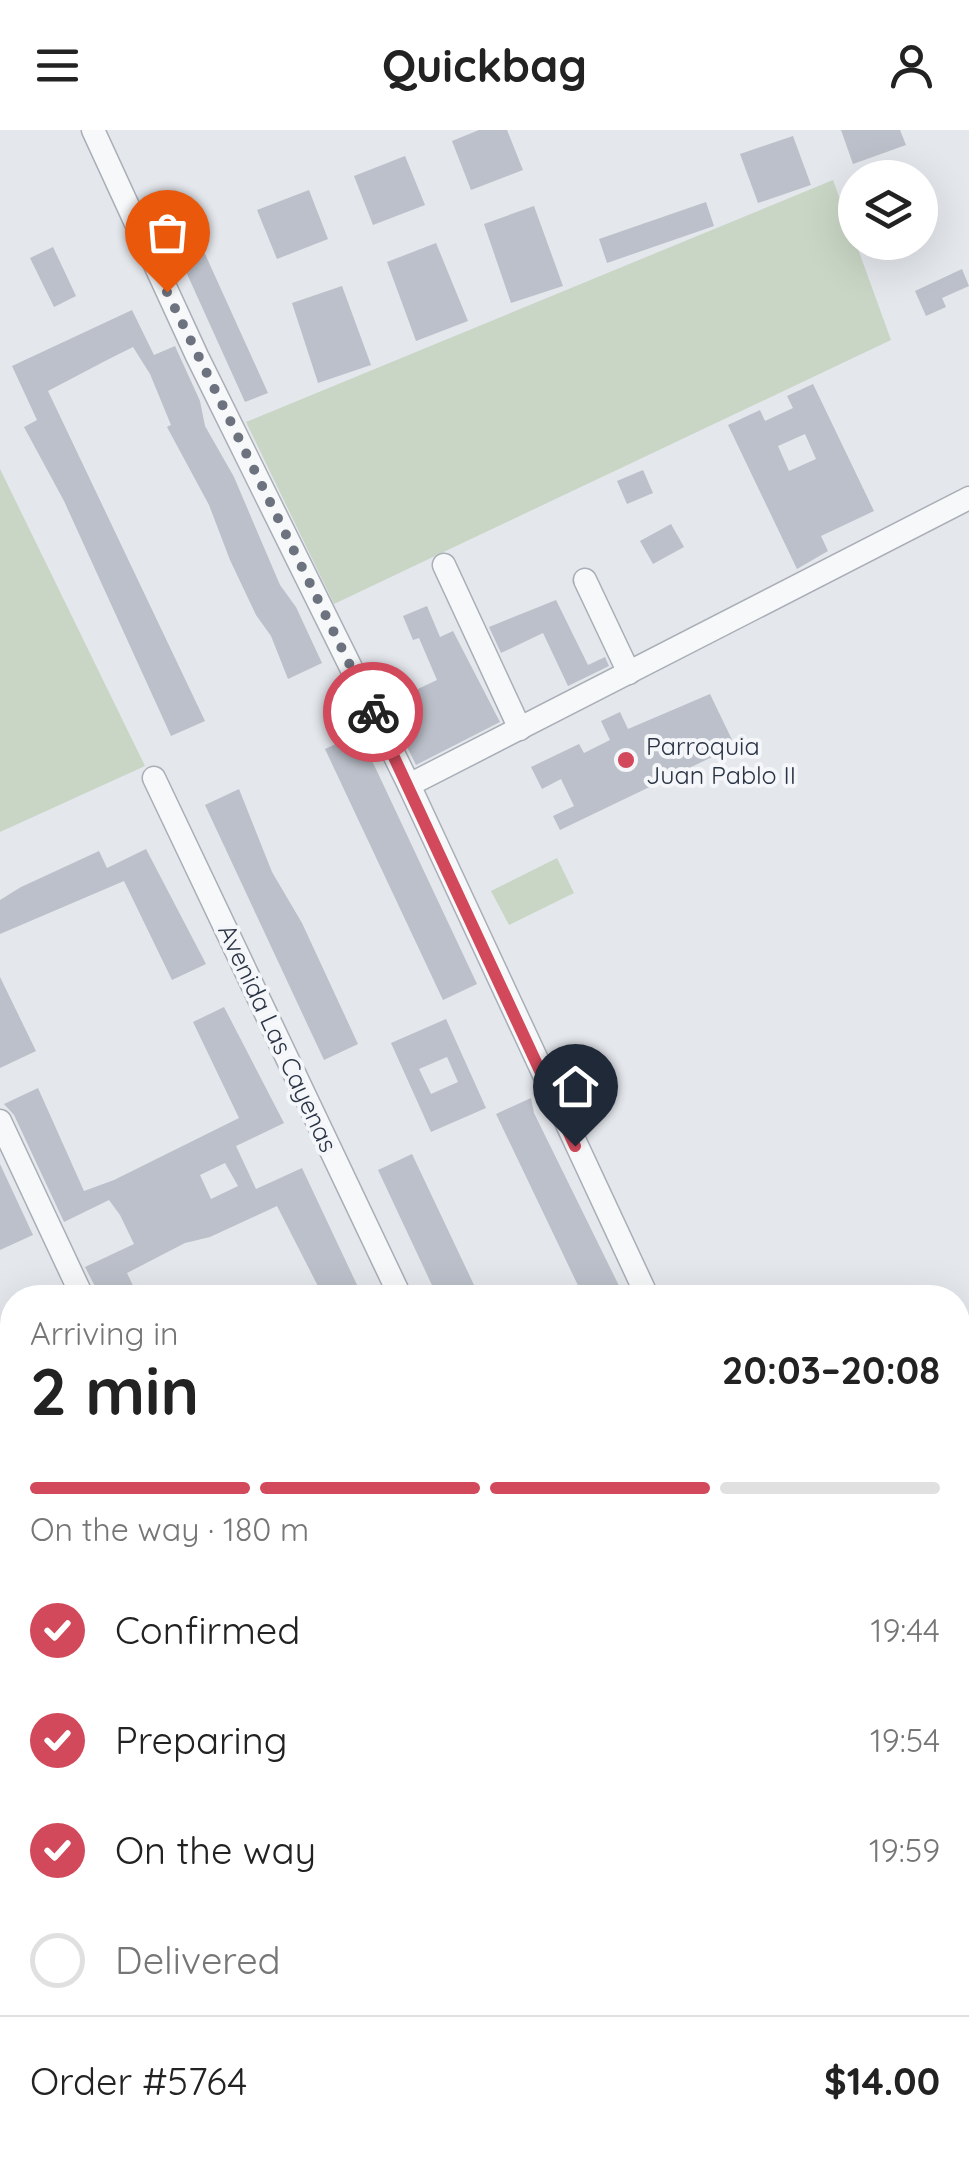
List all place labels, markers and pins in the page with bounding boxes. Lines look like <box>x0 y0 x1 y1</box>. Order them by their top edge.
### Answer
pin <box>125 190 210 293</box>
place label: Parroquia Juan Pablo II <box>646 730 796 790</box>
marker: Parroquia Juan Pablo II <box>615 749 637 771</box>
pin <box>533 1044 618 1147</box>

